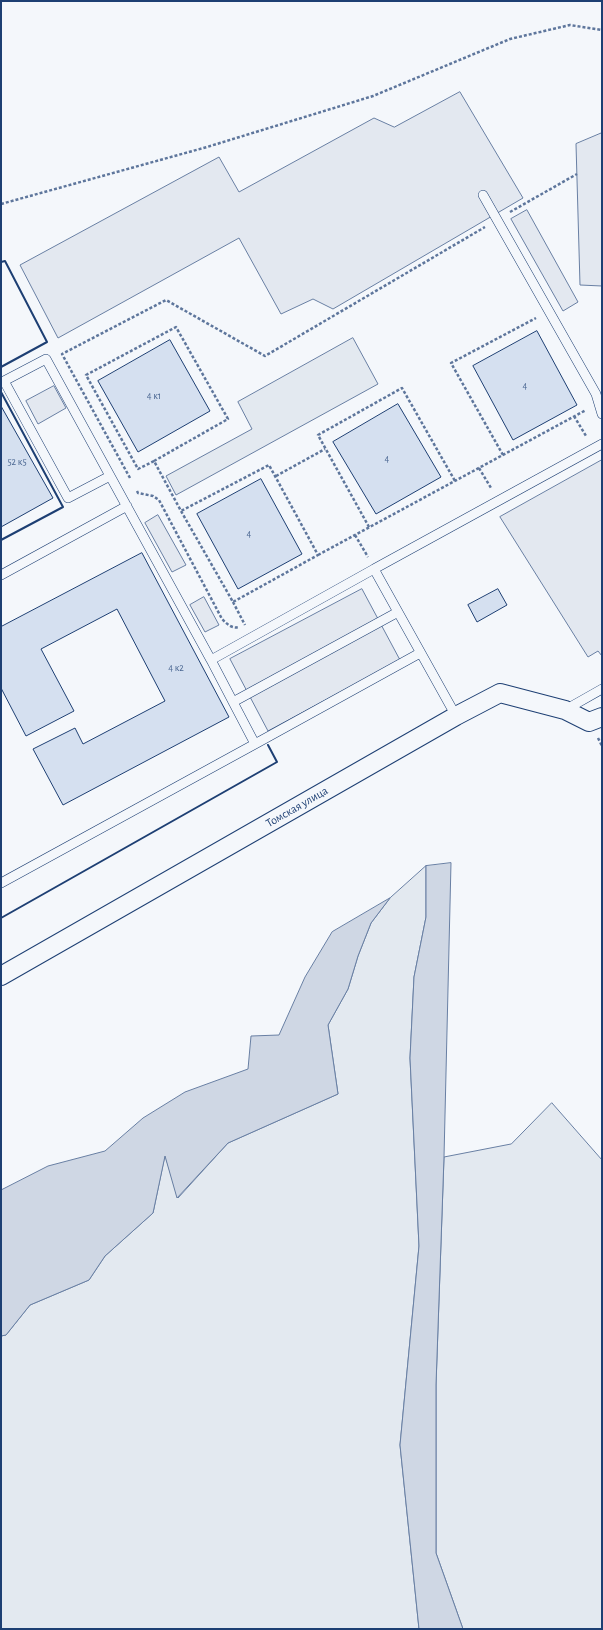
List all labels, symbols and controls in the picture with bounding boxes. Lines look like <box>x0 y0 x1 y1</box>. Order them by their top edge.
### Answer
house number: 4 <box>523 380 527 392</box>
house number: 4 к1 <box>147 390 161 402</box>
house number: 4 <box>385 453 389 465</box>
house number: 52 к5 <box>7 456 27 468</box>
house number: 4 <box>247 528 251 540</box>
house number: 4 к2 <box>168 662 184 674</box>
street label: Томская улица <box>263 783 331 831</box>

